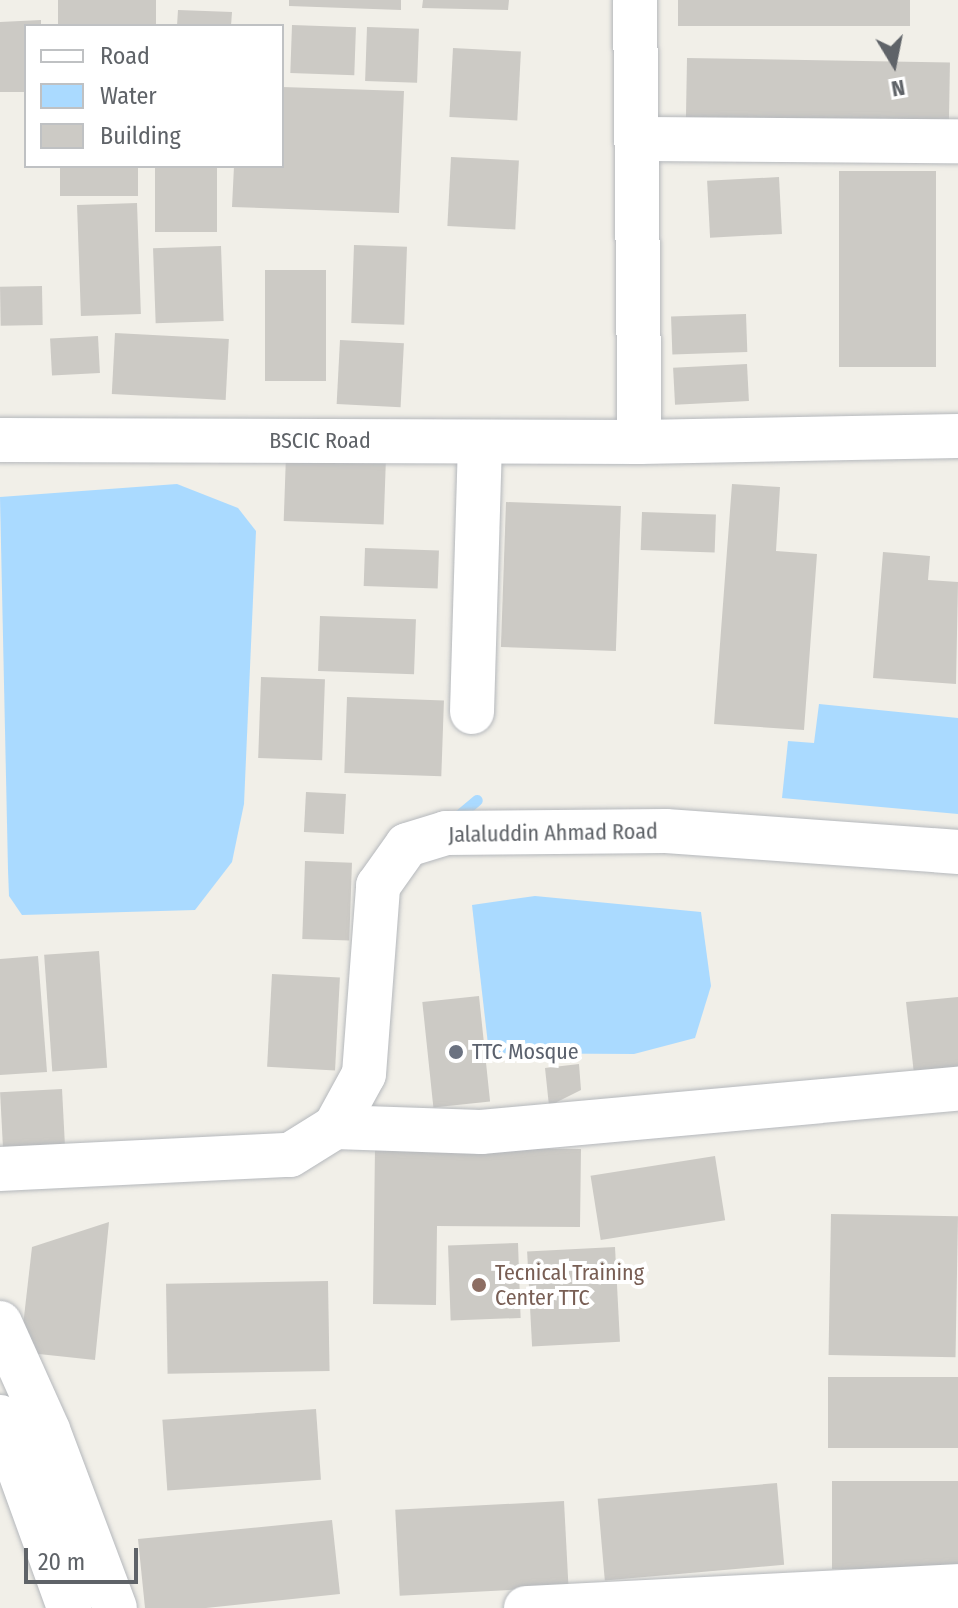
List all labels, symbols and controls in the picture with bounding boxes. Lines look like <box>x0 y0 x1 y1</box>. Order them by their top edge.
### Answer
legend <box>24 24 284 168</box>
north arrow <box>854 24 934 104</box>
text: Road <box>100 42 150 70</box>
text: N <box>889 74 907 103</box>
text: Water <box>100 82 157 110</box>
text: Building <box>100 122 181 150</box>
street label: BSCIC Road <box>269 428 371 454</box>
street label: Jalaluddin Ahmad Road <box>448 818 658 848</box>
place label: TTC Mosque <box>472 1039 579 1065</box>
marker: TTC Mosque <box>447 1043 465 1061</box>
place label: Tecnical Training Center TTC <box>495 1259 644 1310</box>
marker: Tecnical Training Center TTC <box>470 1276 488 1294</box>
scale bar <box>28 1532 142 1582</box>
text: 20 m <box>38 1548 85 1576</box>

